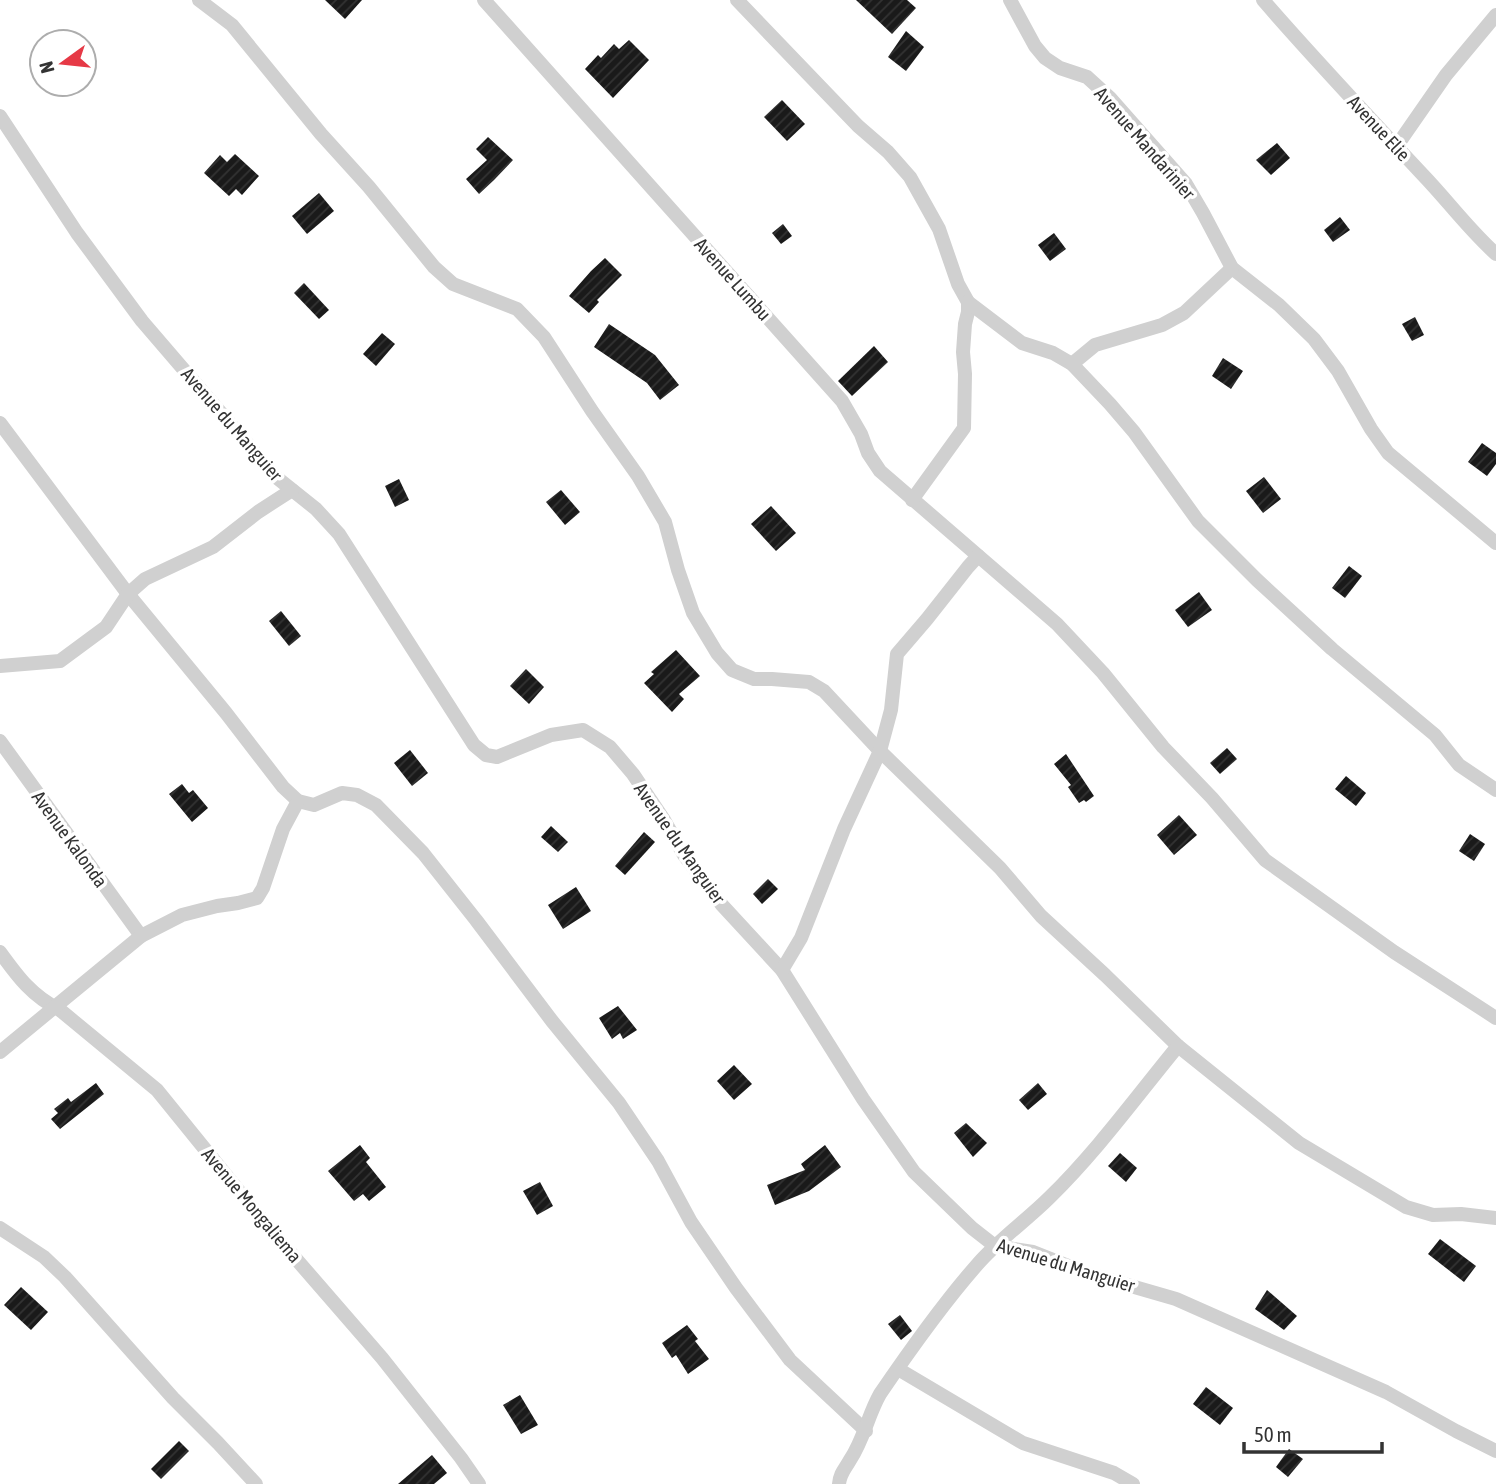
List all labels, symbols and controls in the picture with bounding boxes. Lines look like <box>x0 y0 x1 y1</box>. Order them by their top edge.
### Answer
north arrow <box>28 28 98 98</box>
text: N <box>35 59 59 76</box>
street label: Avenue Mandarinier <box>1090 82 1200 204</box>
street label: Avenue Elie <box>1343 91 1415 165</box>
street label: Avenue Lumbu <box>690 233 776 325</box>
street label: Avenue du Manguier <box>177 363 287 485</box>
street label: Avenue du Manguier <box>630 778 730 908</box>
street label: Avenue Kalonda <box>28 787 112 891</box>
street label: Avenue Mongaliema <box>198 1143 306 1267</box>
street label: Avenue du Manguier <box>995 1234 1138 1296</box>
scale bar <box>1244 1410 1382 1454</box>
text: 50 m <box>1254 1422 1292 1446</box>

